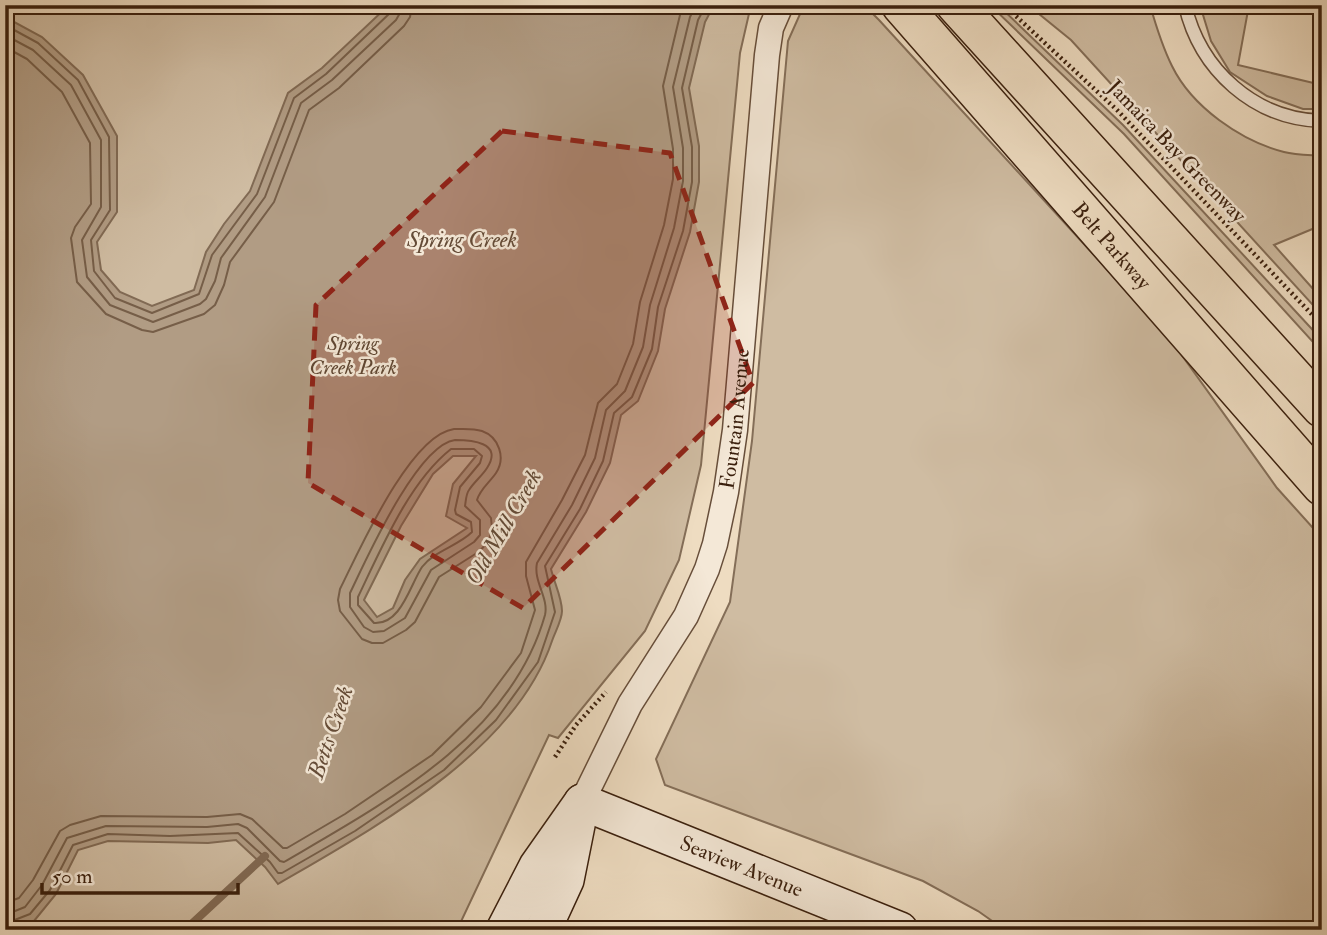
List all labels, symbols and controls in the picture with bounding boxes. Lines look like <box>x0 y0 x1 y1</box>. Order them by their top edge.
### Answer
street label: Jamaica Bay Greenway <box>1101 73 1252 229</box>
street label: Belt Parkway <box>1066 197 1157 296</box>
water label: Spring Creek <box>406 225 517 254</box>
park label: Spring Creek Park <box>309 330 397 381</box>
street label: Fountain Avenue <box>714 347 756 491</box>
water label: Old Mill Creek <box>459 464 548 590</box>
water label: Betts Creek <box>301 682 360 783</box>
street label: Seaview Avenue <box>676 830 807 904</box>
scale bar <box>42 851 238 895</box>
text: 50 m <box>52 863 93 890</box>

